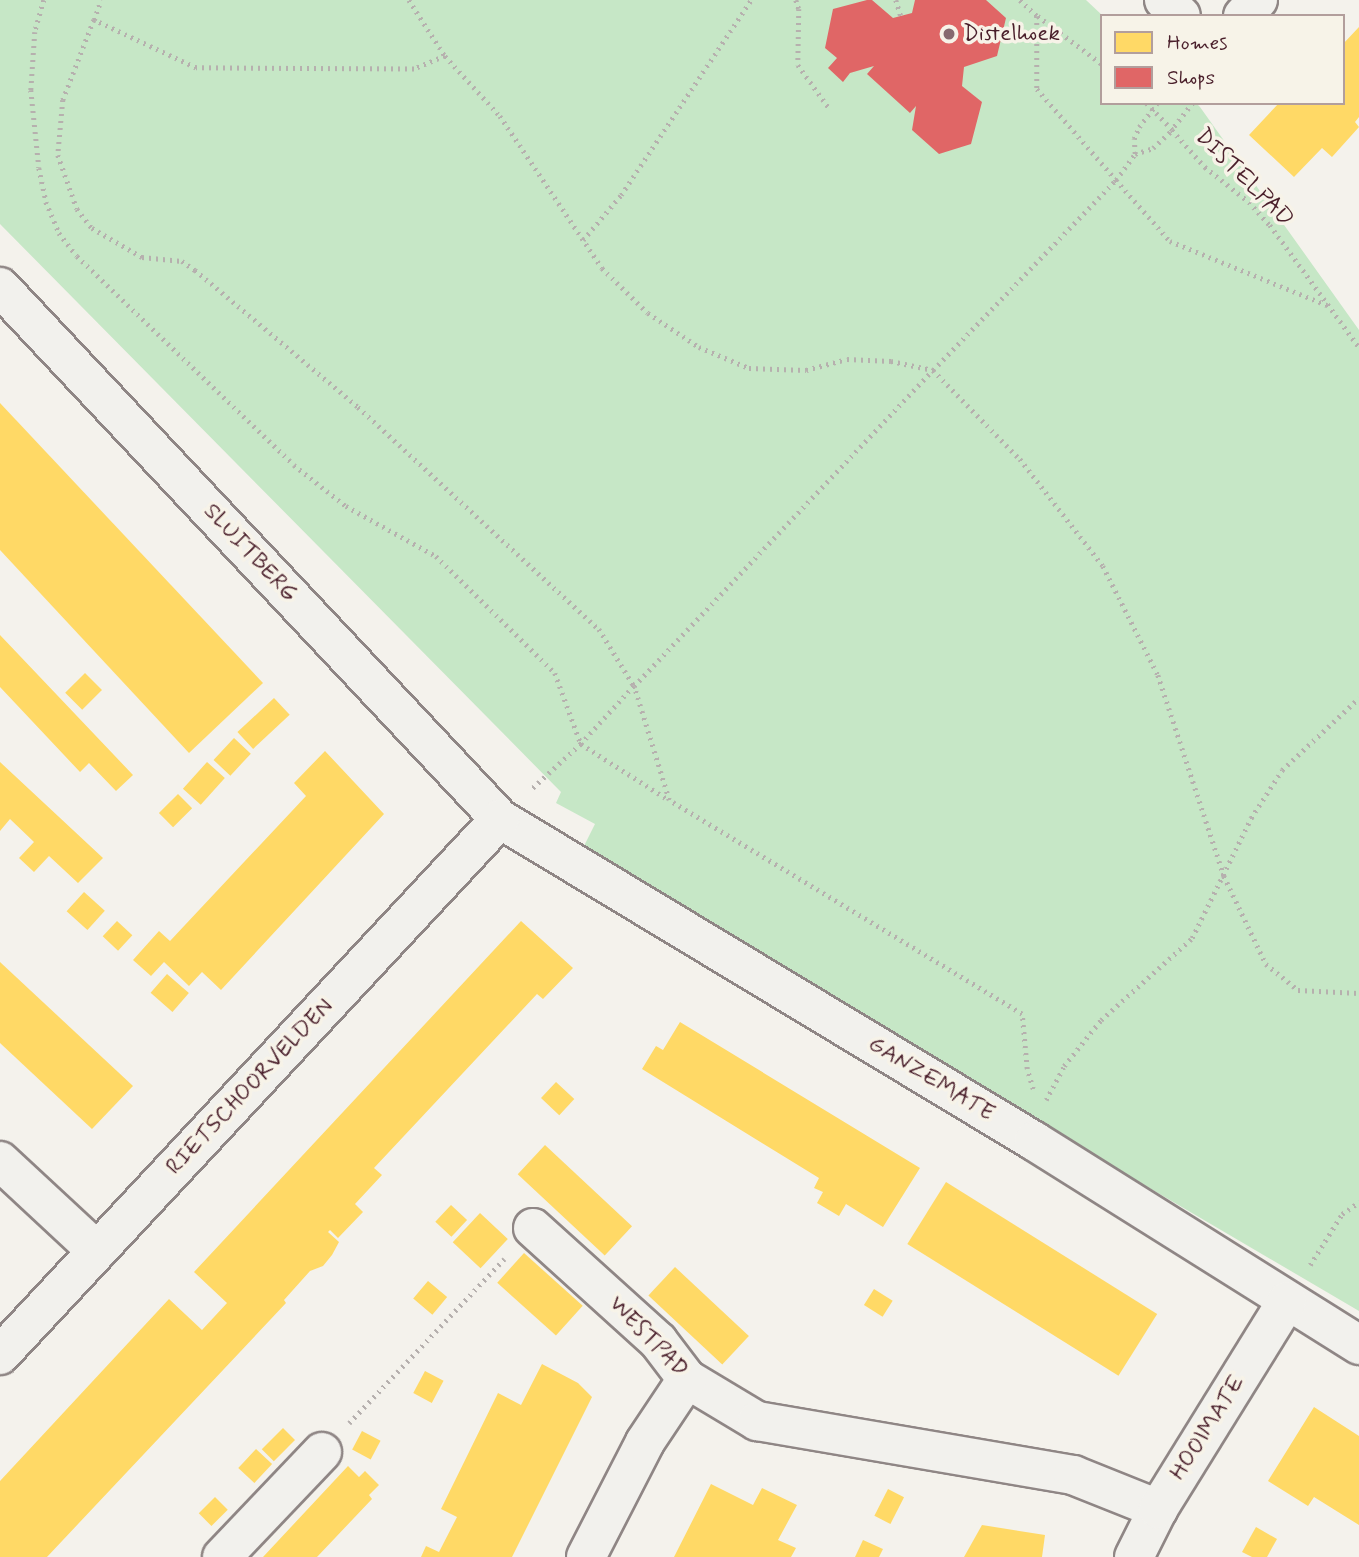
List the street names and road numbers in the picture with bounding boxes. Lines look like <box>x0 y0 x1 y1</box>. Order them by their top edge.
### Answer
street label: DISTELPAD <box>1189 123 1299 233</box>
street label: SLUITBERG <box>197 498 303 608</box>
street label: RIETSCHOORVELDEN <box>161 993 339 1181</box>
street label: GANZEMATE <box>863 1031 999 1127</box>
street label: WESTPAD <box>603 1291 693 1383</box>
street label: HOOIMATE <box>1165 1370 1251 1486</box>

